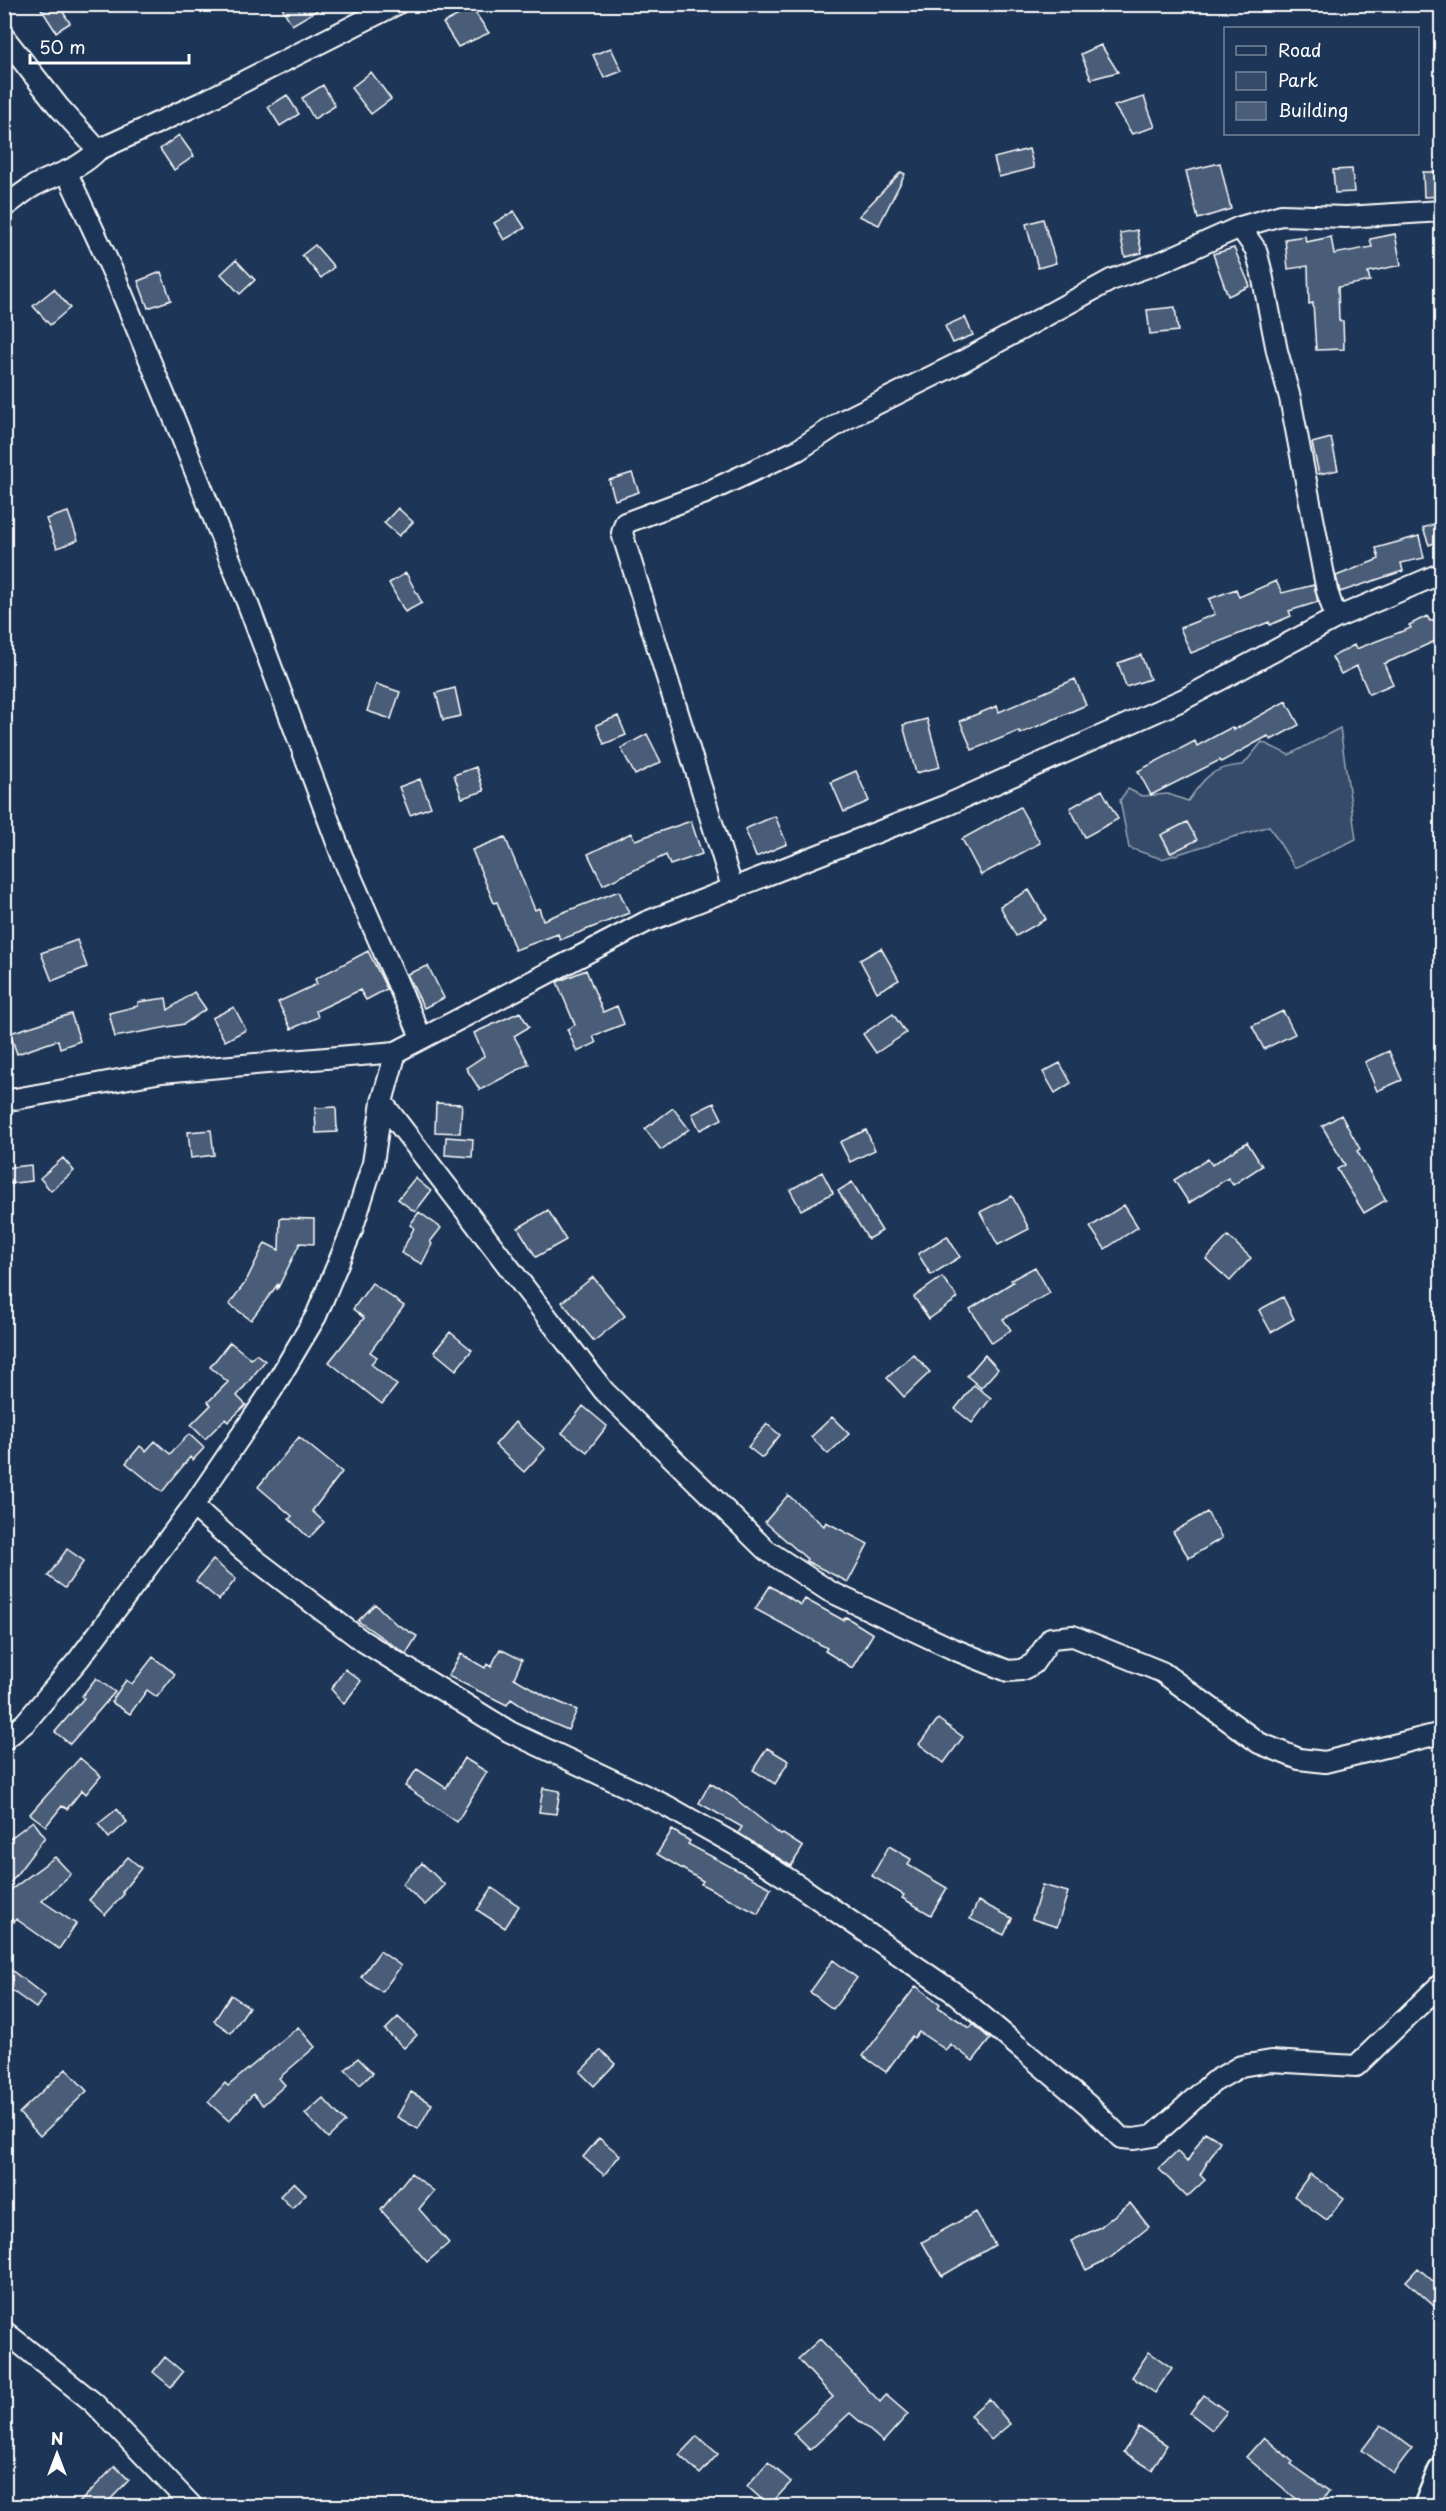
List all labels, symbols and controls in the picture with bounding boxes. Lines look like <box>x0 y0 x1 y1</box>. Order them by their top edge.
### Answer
scale bar <box>30 27 189 65</box>
legend <box>1224 27 1419 135</box>
text: 50 m <box>39 33 86 60</box>
text: Road <box>1278 36 1322 63</box>
text: Park <box>1278 66 1318 93</box>
text: Building <box>1278 96 1348 123</box>
north arrow <box>27 2424 87 2484</box>
text: N <box>51 2426 63 2450</box>

